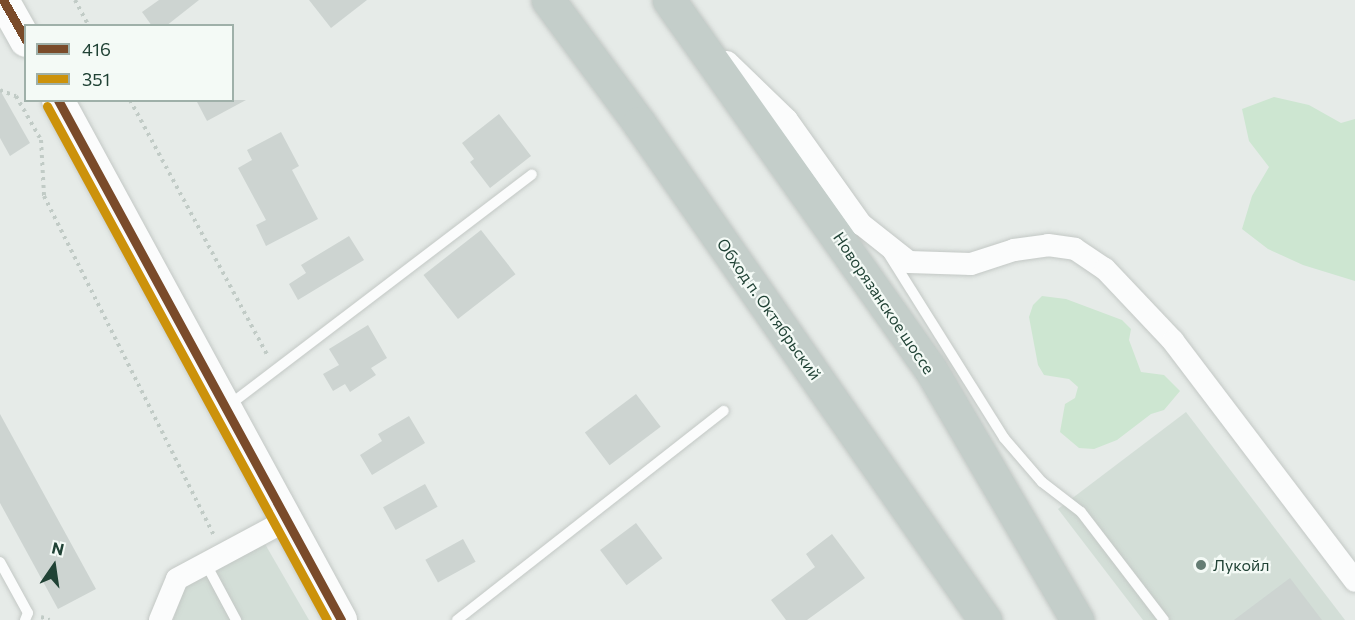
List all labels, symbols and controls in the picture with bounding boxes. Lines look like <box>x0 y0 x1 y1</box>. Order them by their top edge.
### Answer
legend <box>24 24 234 102</box>
text: 416 <box>82 38 111 60</box>
text: 351 <box>82 68 110 90</box>
street label: Новорязанское шоссе <box>829 228 939 378</box>
street label: Обход п. Октябрьский <box>713 235 825 383</box>
north arrow <box>24 536 84 596</box>
text: N <box>50 537 66 559</box>
place label: Лукойл <box>1213 555 1269 575</box>
marker: Лукойл <box>1194 558 1208 572</box>

